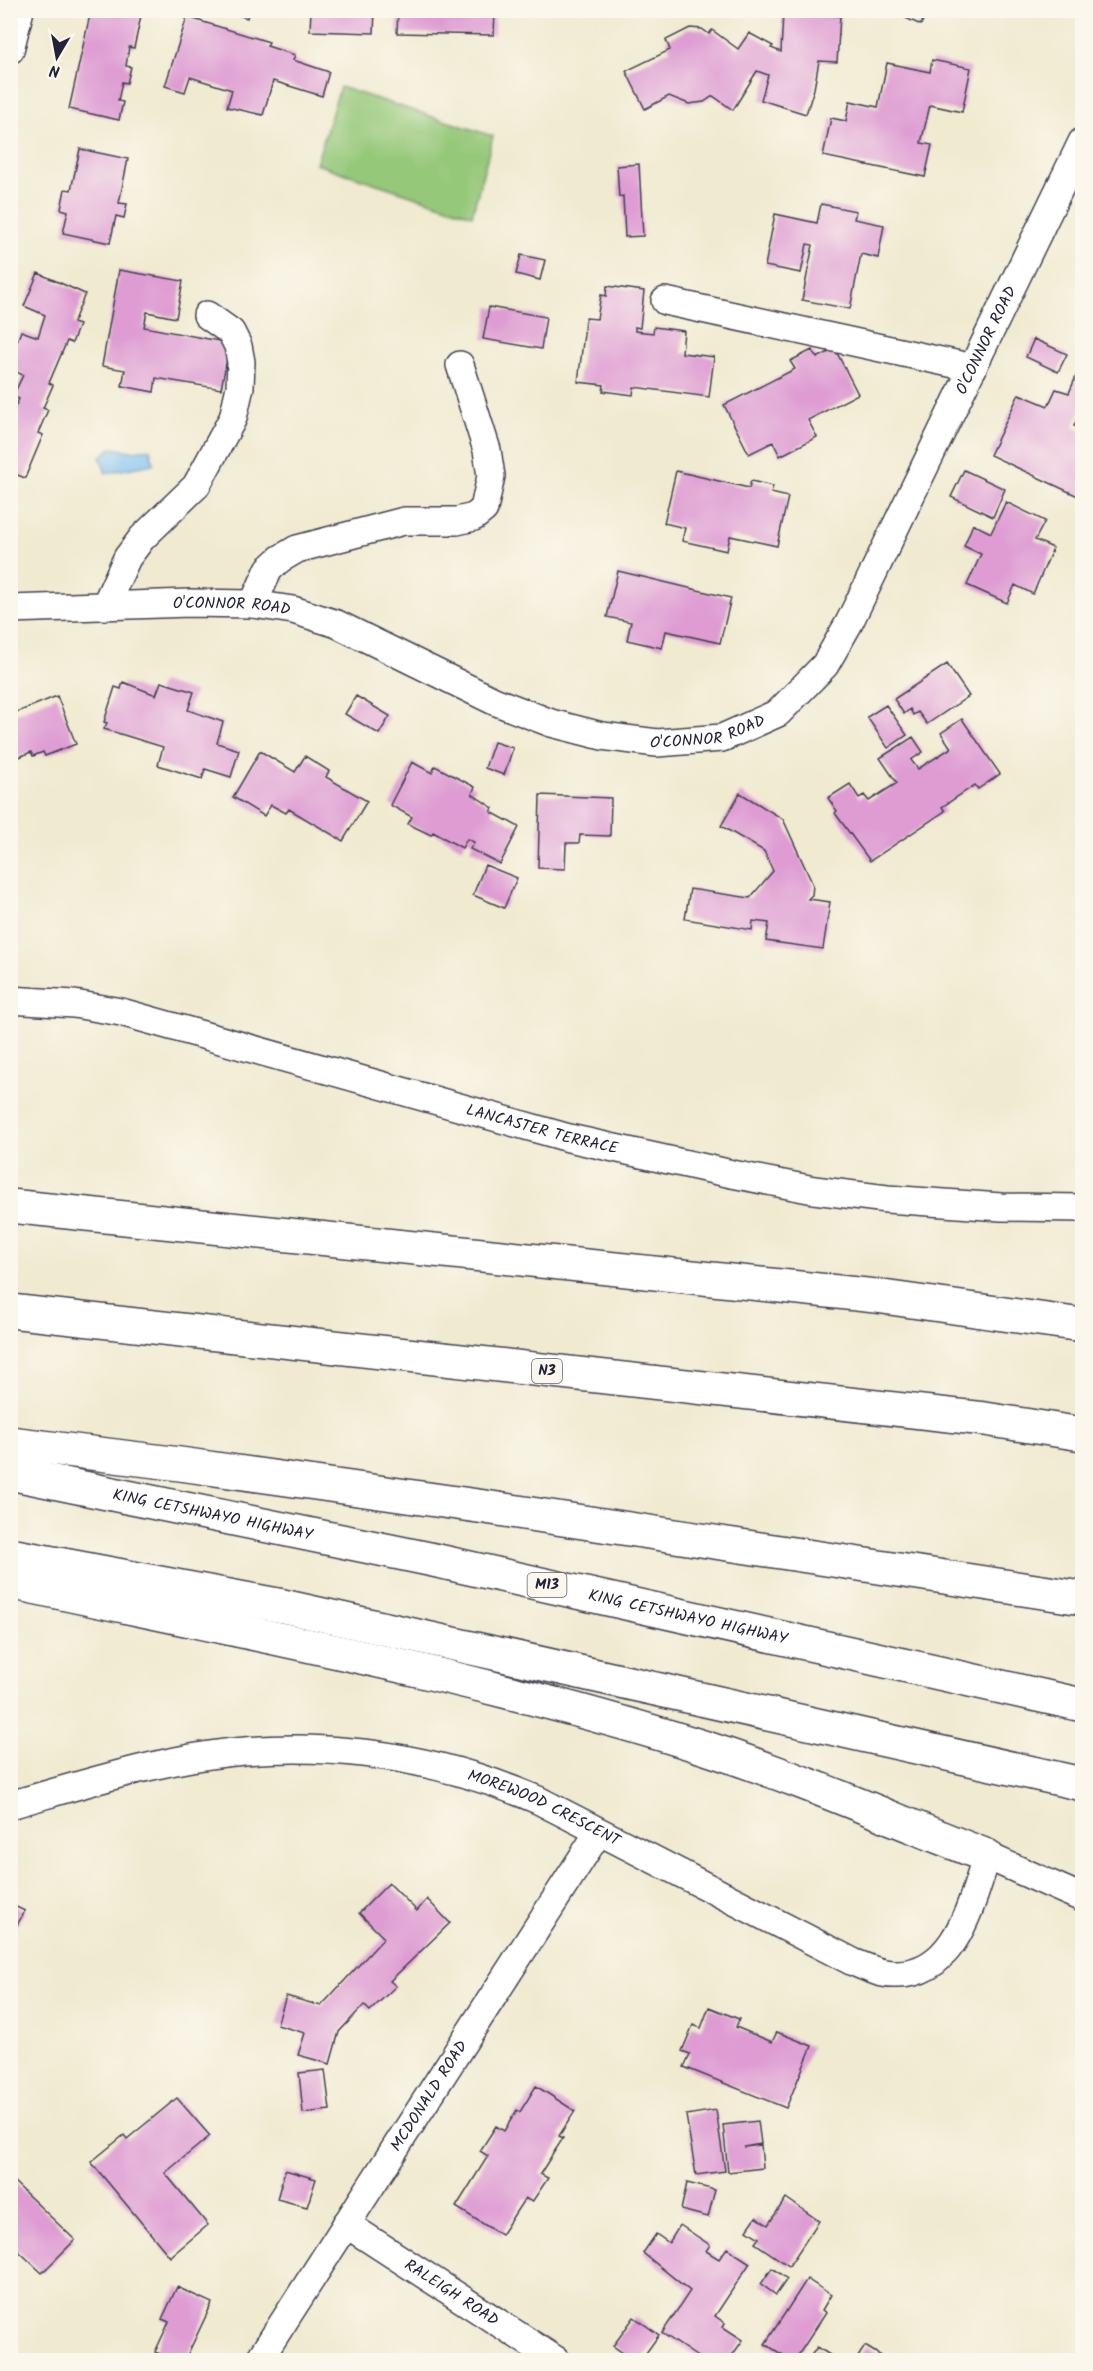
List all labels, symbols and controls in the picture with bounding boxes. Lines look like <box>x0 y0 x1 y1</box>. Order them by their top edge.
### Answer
north arrow <box>27 27 87 87</box>
text: N <box>48 57 62 83</box>
street label: O'CONNOR ROAD <box>949 282 1023 399</box>
street label: O'CONNOR ROAD <box>172 590 292 622</box>
street label: O'CONNOR ROAD <box>649 708 769 756</box>
street label: LANCASTER TERRACE <box>463 1097 621 1161</box>
road number: N3 <box>532 1359 562 1383</box>
street label: KING CETSHWAYO HIGHWAY <box>111 1482 316 1547</box>
road number: M13 <box>528 1573 566 1597</box>
street label: KING CETSHWAYO HIGHWAY <box>586 1582 791 1651</box>
street label: MOREWOOD CRESCENT <box>465 1763 626 1853</box>
street label: MCDONALD ROAD <box>384 2035 474 2156</box>
street label: RALEIGH ROAD <box>399 2253 504 2332</box>

